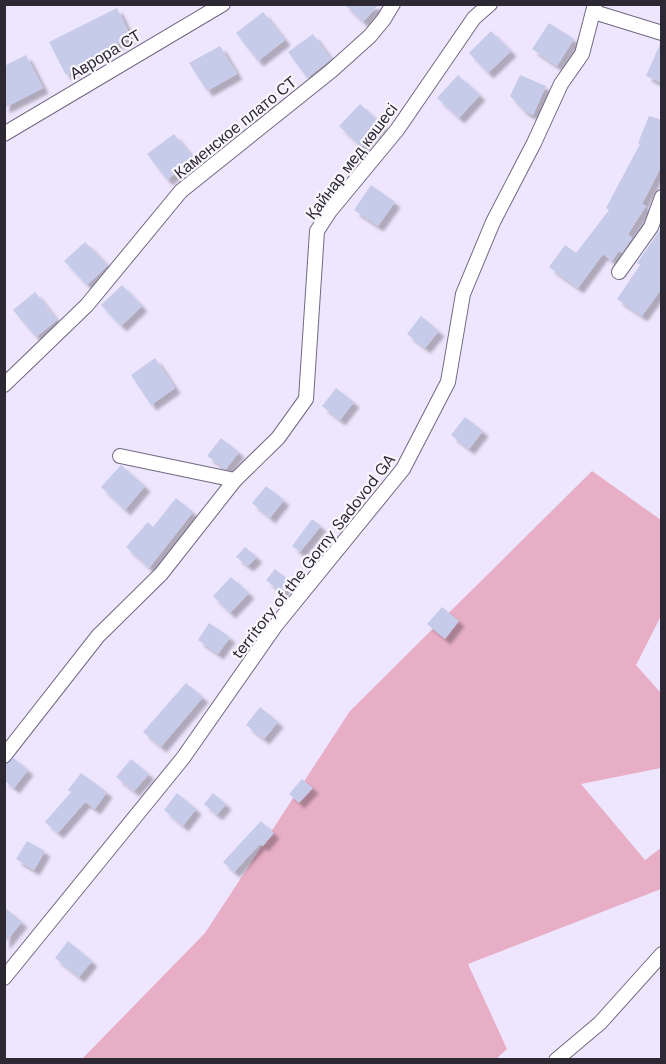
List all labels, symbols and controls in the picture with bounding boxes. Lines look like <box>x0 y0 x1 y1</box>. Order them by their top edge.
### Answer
street label: Аврора СТ <box>66 25 145 84</box>
street label: Каменское плато СТ <box>170 71 301 183</box>
street label: Қайнар мед көшесі <box>301 99 402 224</box>
street label: territory of the Gorny Sadovod GA <box>227 449 400 663</box>

